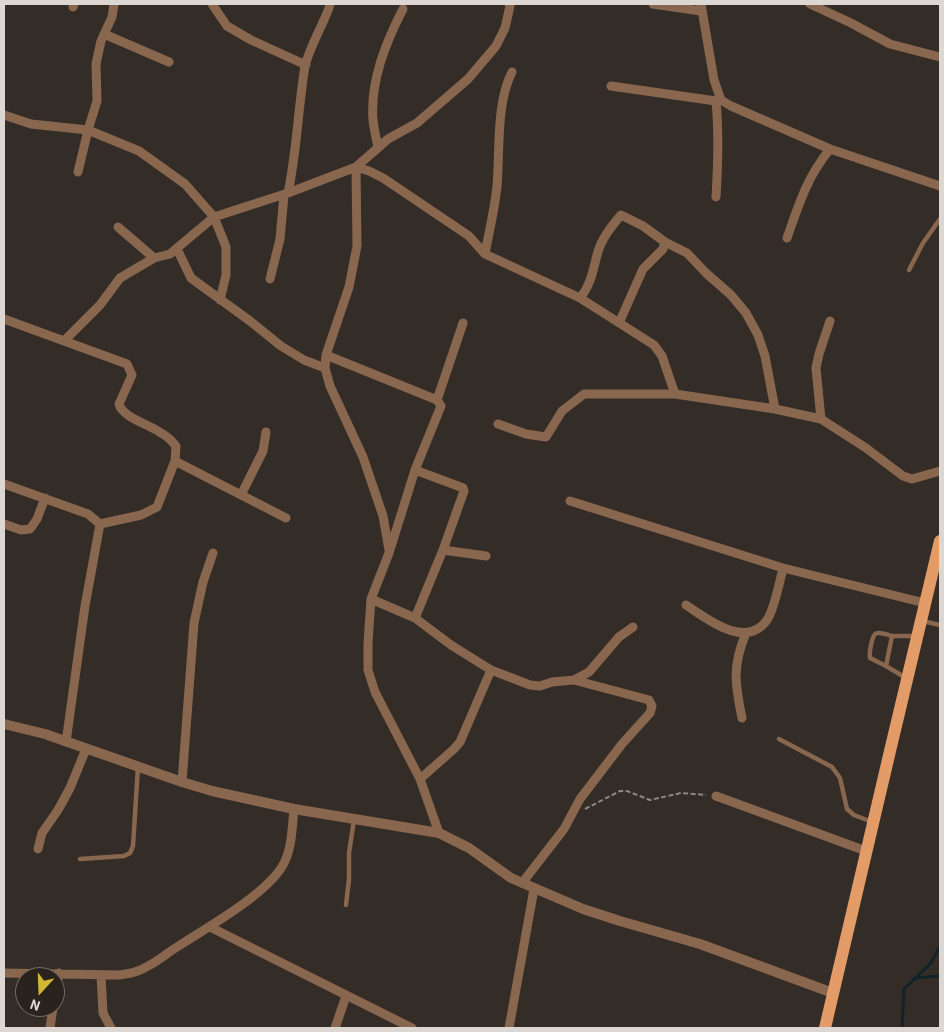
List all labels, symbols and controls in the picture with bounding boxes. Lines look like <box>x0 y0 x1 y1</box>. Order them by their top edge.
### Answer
north arrow <box>15 967 65 1017</box>
text: N <box>28 996 42 1015</box>

